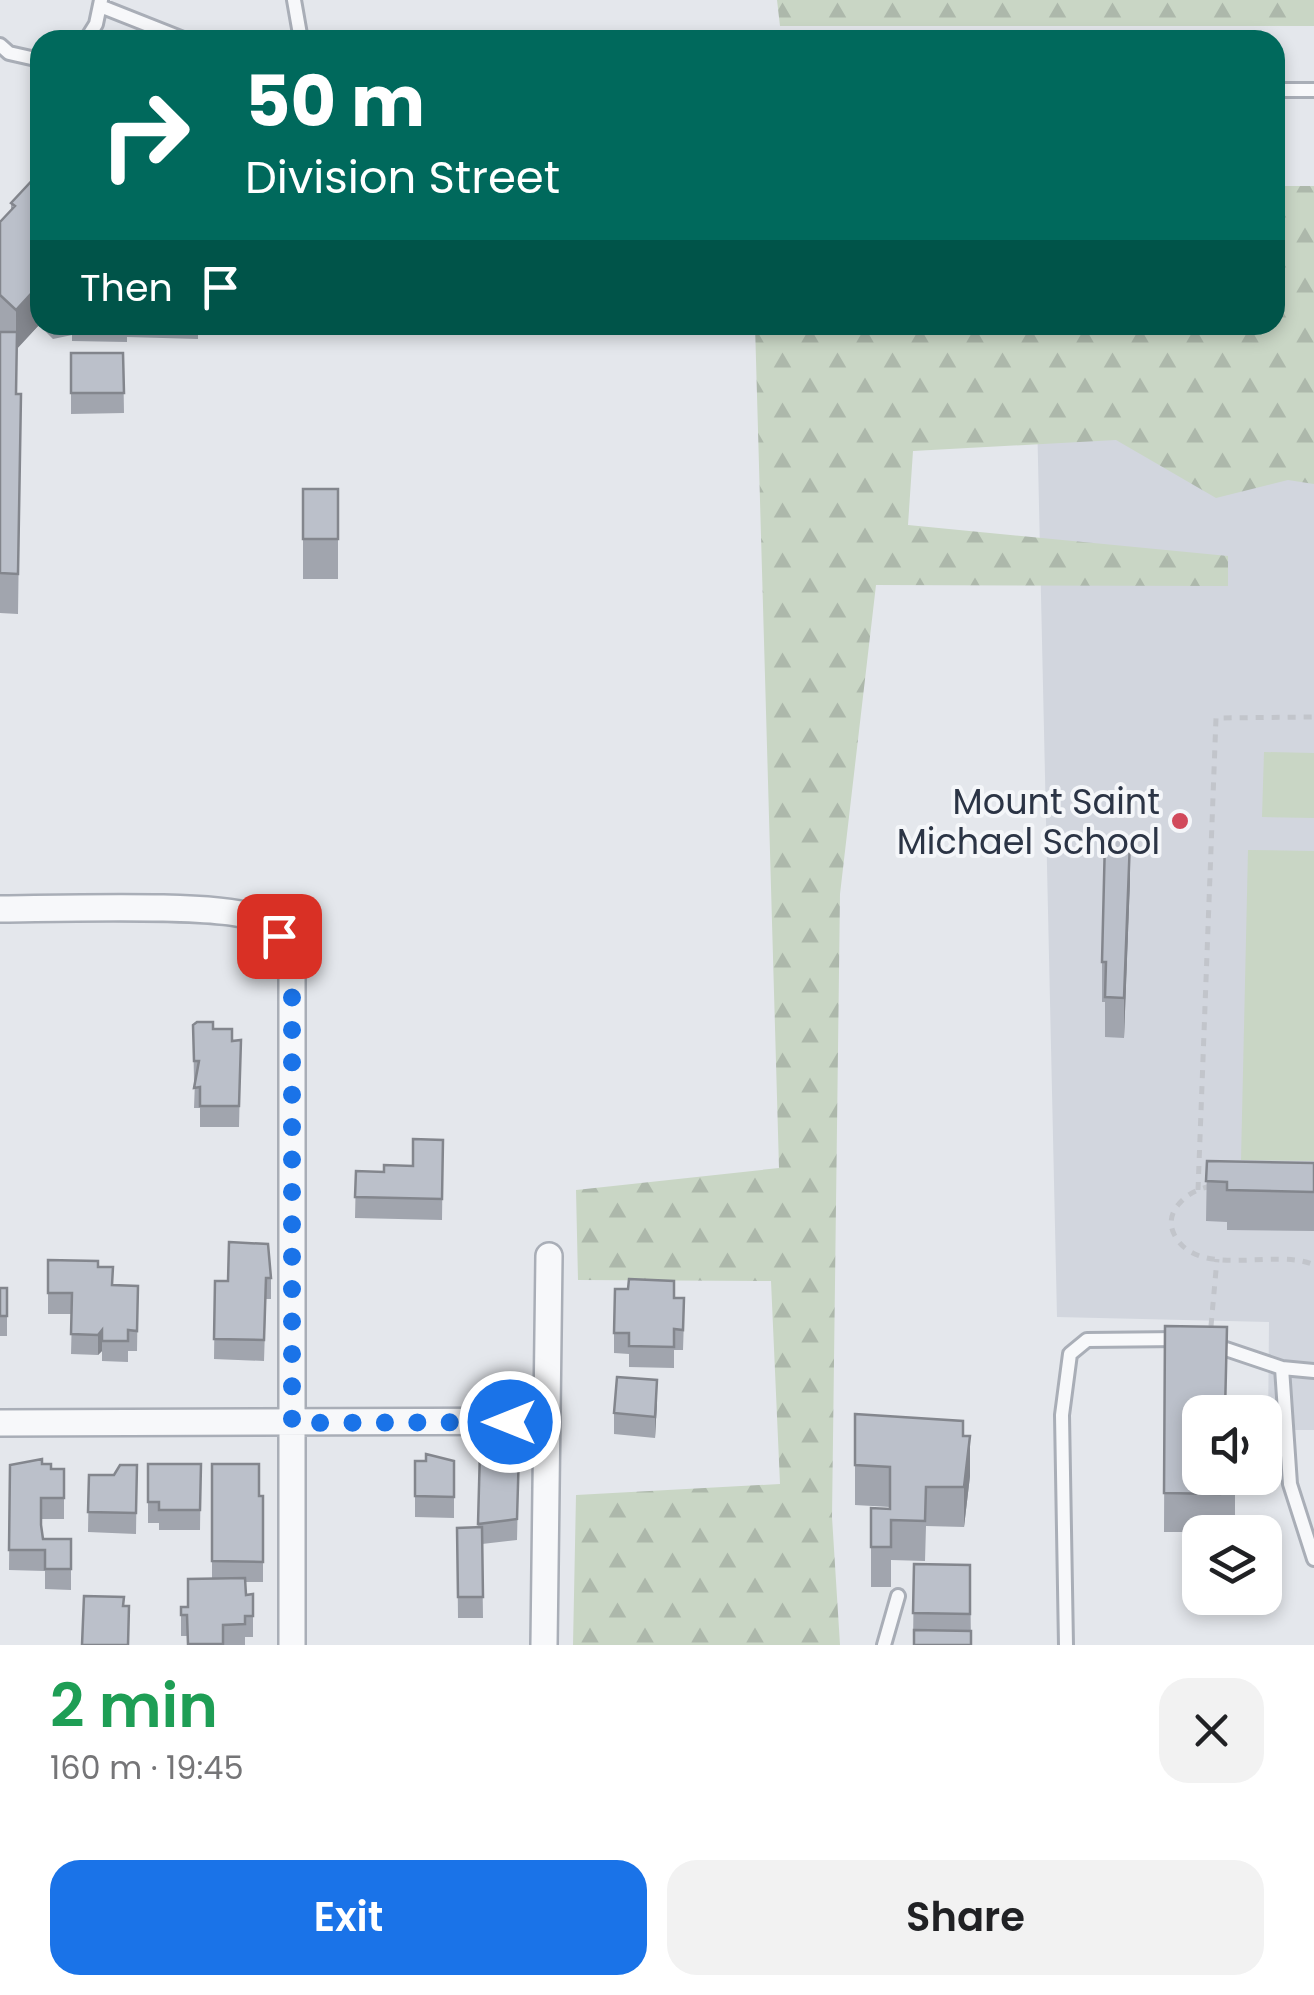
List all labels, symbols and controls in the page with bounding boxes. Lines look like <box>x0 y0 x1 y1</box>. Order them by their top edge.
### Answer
text: 50 m <box>245 52 425 151</box>
icon: right <box>80 70 210 200</box>
text: Division Street <box>245 146 560 209</box>
icon: arrive <box>193 260 248 315</box>
text: Then <box>80 261 173 314</box>
place label: Mount Saint Michael School <box>897 777 1160 866</box>
marker: Mount Saint Michael School <box>1169 810 1191 832</box>
pin <box>237 894 322 979</box>
icon: arrive <box>252 909 307 964</box>
position arrow <box>458 1370 562 1474</box>
map controls <box>1182 1395 1282 1615</box>
button: sound <box>1182 1395 1282 1495</box>
button: layers <box>1182 1515 1282 1615</box>
text: 2 min <box>50 1664 218 1748</box>
button: close <box>1159 1678 1264 1783</box>
text: 160 m · 19:45 <box>50 1745 243 1790</box>
button: Exit <box>50 1860 647 1975</box>
button: Share <box>667 1860 1264 1975</box>

